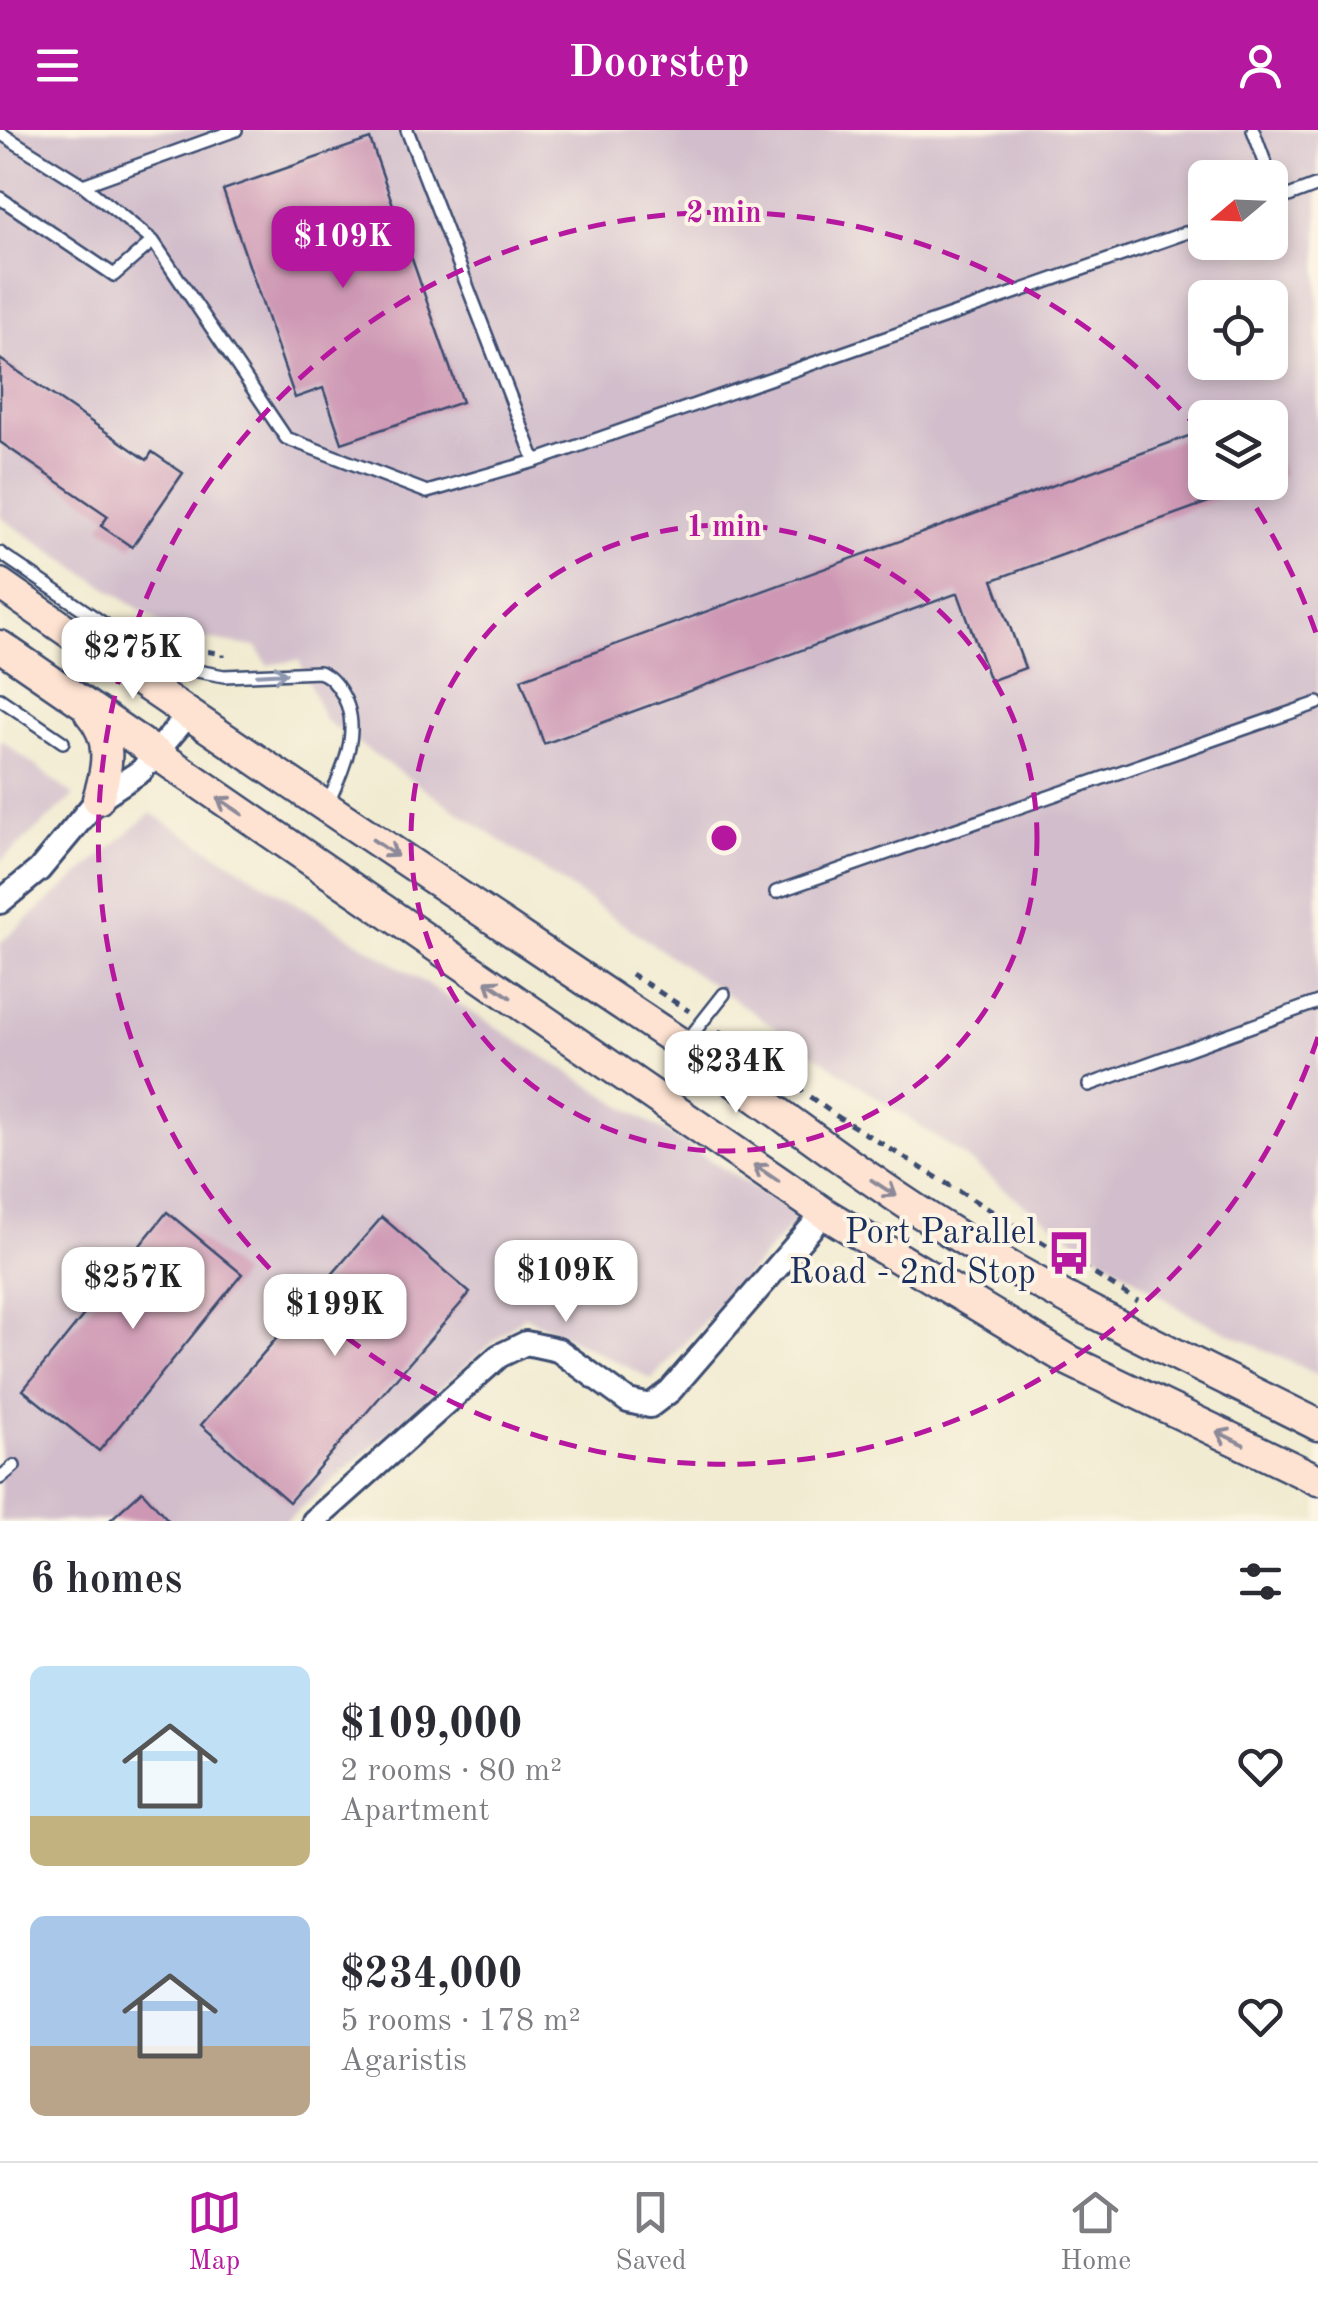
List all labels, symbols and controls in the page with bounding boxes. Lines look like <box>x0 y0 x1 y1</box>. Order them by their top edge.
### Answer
icon: menu <box>30 38 85 93</box>
icon: person <box>1233 38 1288 93</box>
text: Doorstep <box>568 42 750 87</box>
north arrow <box>1188 160 1288 260</box>
map controls <box>1188 160 1288 500</box>
text: 2 min <box>686 199 762 229</box>
pin: $109K <box>273 206 413 291</box>
text: $109K <box>294 222 392 254</box>
button: locate <box>1188 280 1288 380</box>
button: layers <box>1188 400 1288 500</box>
text: 1 min <box>686 513 762 543</box>
pin: $275K <box>63 617 203 702</box>
text: $275K <box>84 633 182 665</box>
one-way arrow <box>256 664 288 683</box>
one-way arrow <box>216 796 244 817</box>
centre of rings <box>706 820 742 856</box>
one-way arrow <box>370 837 398 858</box>
one-way arrow <box>485 979 513 1000</box>
pin: $234K <box>666 1031 806 1116</box>
text: $234K <box>687 1047 785 1079</box>
one-way arrow <box>753 1163 781 1184</box>
one-way arrow <box>870 1178 898 1199</box>
place label: Port Parallel Road - 2nd Stop <box>789 1216 1036 1291</box>
bus stop icon: Port Parallel Road - 2nd Stop <box>1045 1229 1093 1277</box>
pin: $109K <box>496 1240 636 1325</box>
pin: $257K <box>63 1247 203 1332</box>
text: $109K <box>517 1256 615 1288</box>
text: $257K <box>84 1263 182 1295</box>
pin: $199K <box>265 1274 405 1359</box>
text: $199K <box>286 1290 384 1322</box>
one-way arrow <box>1216 1428 1246 1447</box>
icon: filters <box>1233 1554 1288 1609</box>
text: 6 homes <box>30 1560 182 1602</box>
text: $109,000 <box>340 1705 522 1747</box>
icon: home <box>110 1706 230 1826</box>
icon: heart <box>1233 1739 1288 1794</box>
text: 2 rooms · 80 m² <box>340 1756 562 1788</box>
text: Apartment <box>340 1796 490 1828</box>
text: $234,000 <box>340 1955 522 1997</box>
icon: home <box>110 1956 230 2076</box>
icon: heart <box>1233 1989 1288 2044</box>
text: 5 rooms · 178 m² <box>340 2006 581 2038</box>
text: Agaristis <box>340 2046 467 2078</box>
tab: Map <box>187 2185 242 2280</box>
tab: Saved <box>615 2185 687 2280</box>
tab: Home <box>1060 2185 1131 2280</box>

